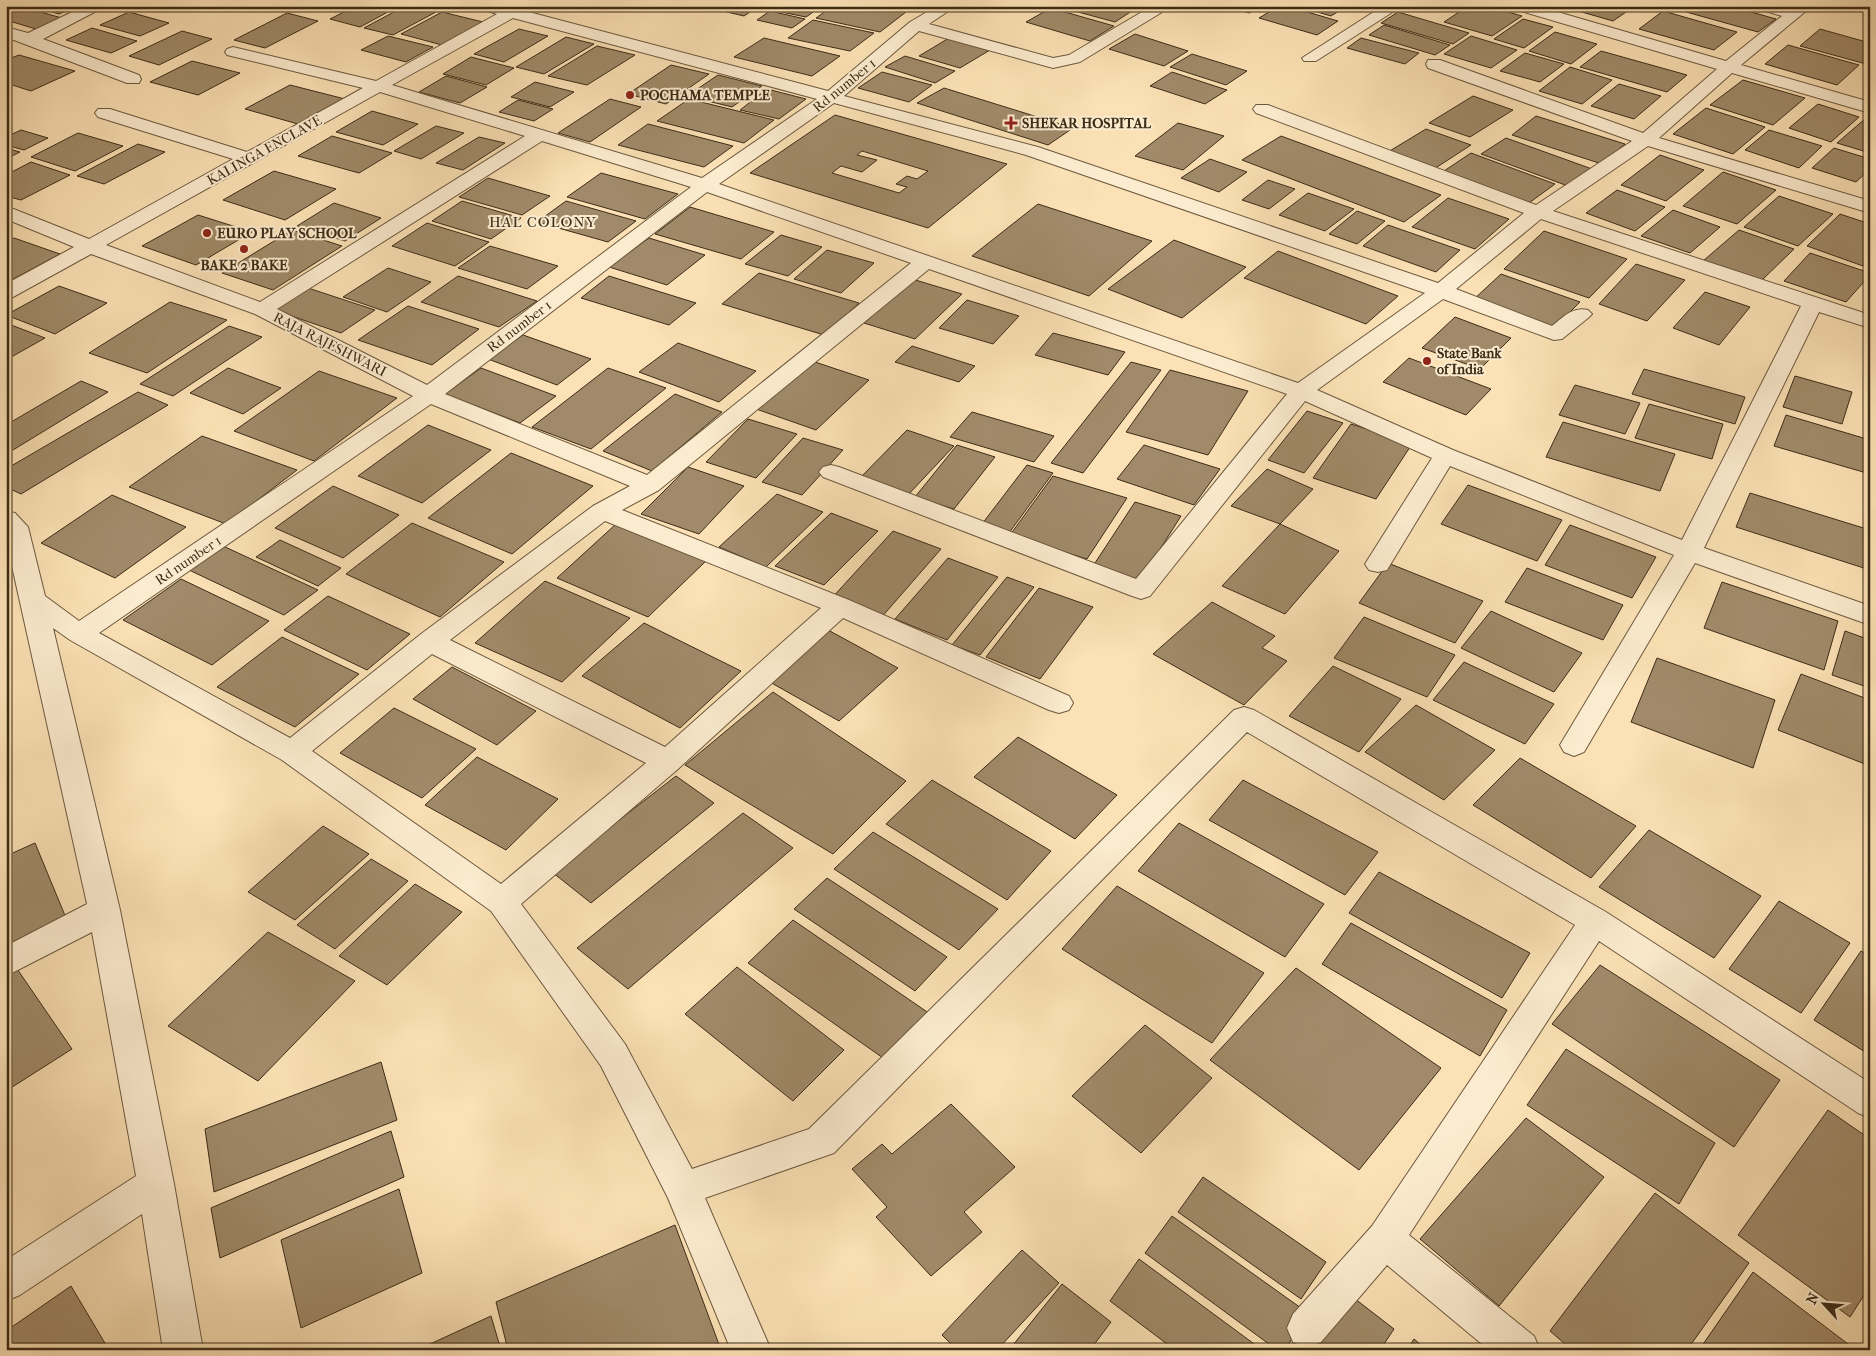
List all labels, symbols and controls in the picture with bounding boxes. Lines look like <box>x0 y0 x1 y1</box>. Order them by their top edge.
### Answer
street label: Rd number 1 <box>809 55 879 116</box>
place label: POCHAMA TEMPLE <box>640 87 771 104</box>
marker: POCHAMA TEMPLE <box>624 89 636 101</box>
street label: KALINGA ENCLAVE <box>204 112 325 189</box>
place label: SHEKAR HOSPITAL <box>1022 115 1151 132</box>
marker: SHEKAR HOSPITAL <box>1004 116 1018 130</box>
district label: HAL COLONY <box>489 213 597 231</box>
place label: EURO PLAY SCHOOL <box>217 225 357 242</box>
marker: EURO PLAY SCHOOL <box>201 227 213 239</box>
marker: BAKE 2 BAKE <box>238 243 250 255</box>
place label: BAKE 2 BAKE <box>200 257 288 274</box>
street label: Rd number 1 <box>484 297 555 356</box>
street label: RAJA RAJESHWARI <box>270 309 390 381</box>
place label: State Bank of India <box>1437 345 1502 378</box>
marker: State Bank of India <box>1421 355 1433 367</box>
street label: Rd number 1 <box>152 532 225 589</box>
north arrow <box>1798 1278 1848 1328</box>
text: N <box>1803 1290 1823 1307</box>

